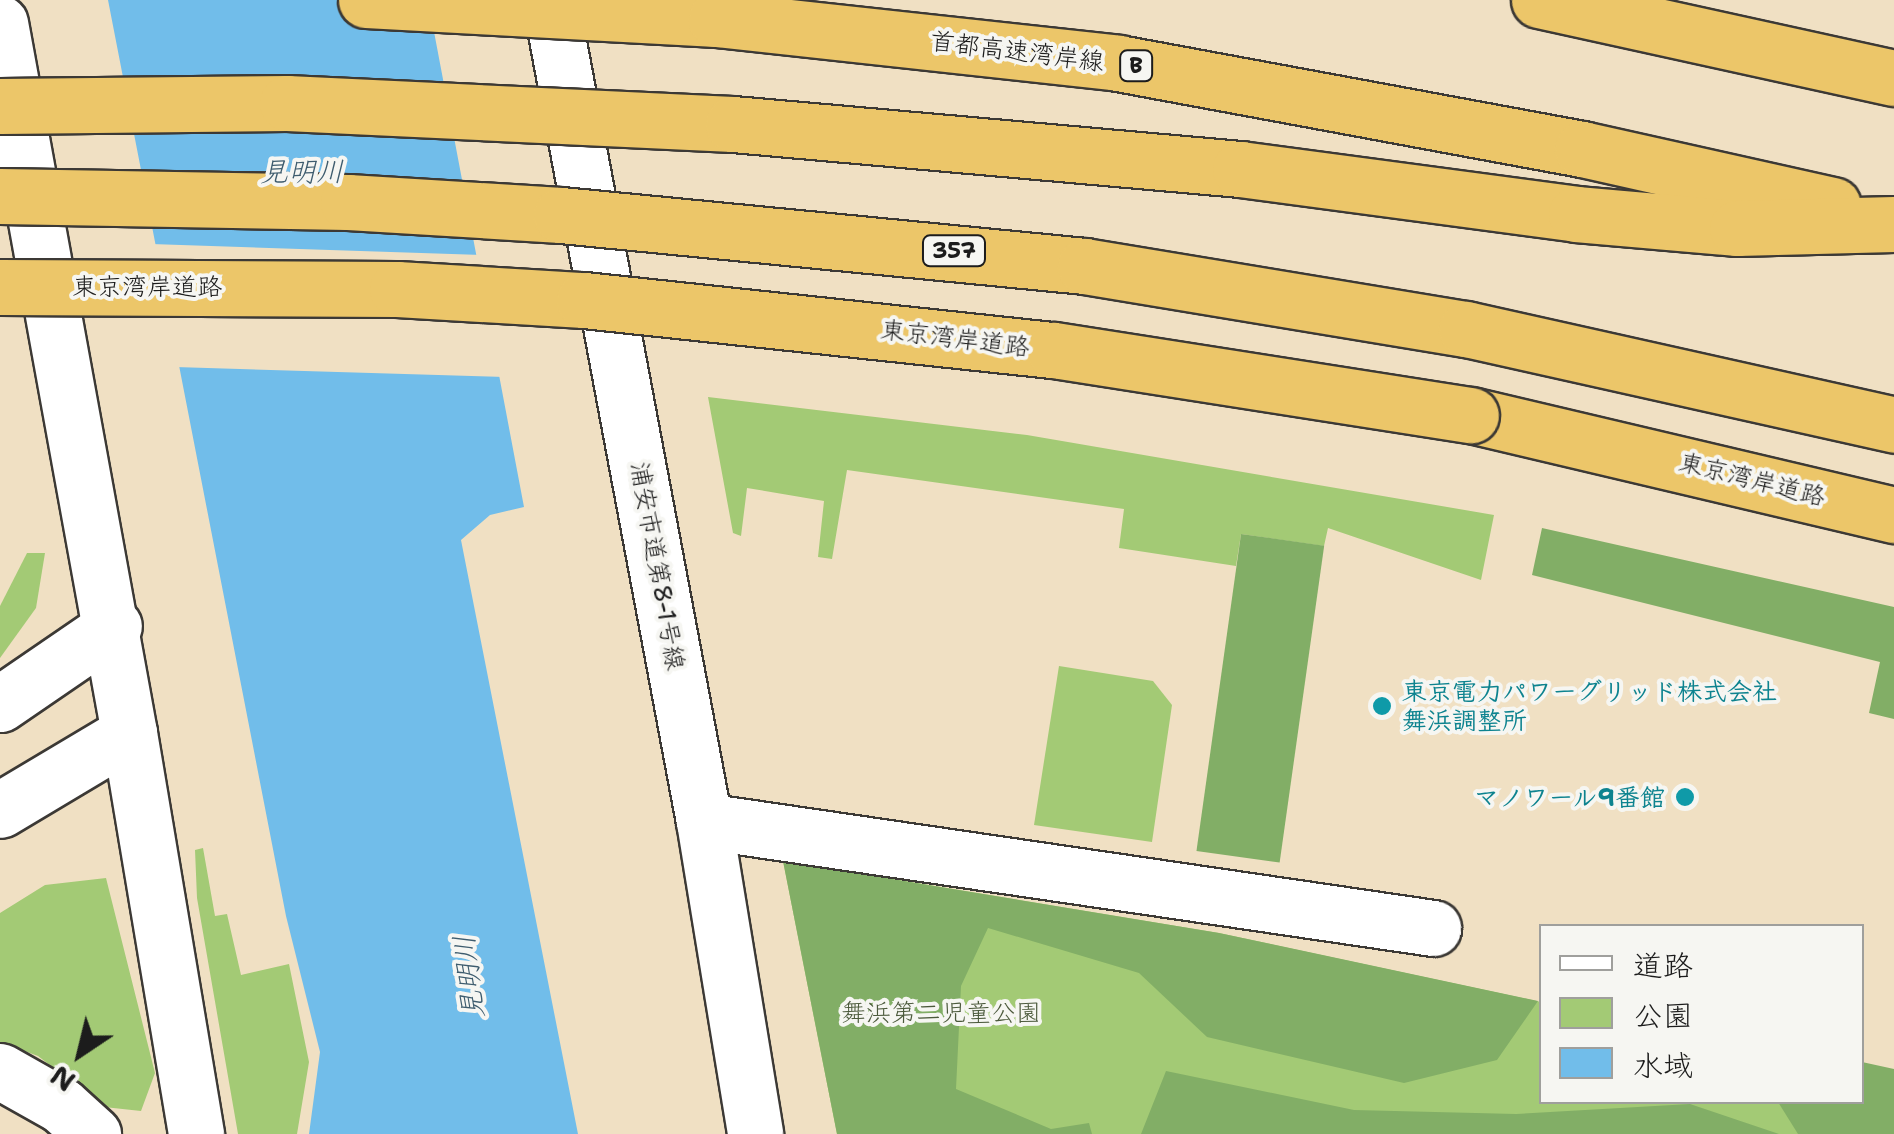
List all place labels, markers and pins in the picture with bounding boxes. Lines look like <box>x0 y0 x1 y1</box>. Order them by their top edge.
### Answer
place label: 東京電力パワーグリッド株式会社 舞浜調整所 <box>1402 677 1777 736</box>
marker: 東京電力パワーグリッド株式会社 舞浜調整所 <box>1371 695 1393 717</box>
place label: マノワール9番館 <box>1473 782 1665 812</box>
marker: マノワール9番館 <box>1674 786 1696 808</box>

